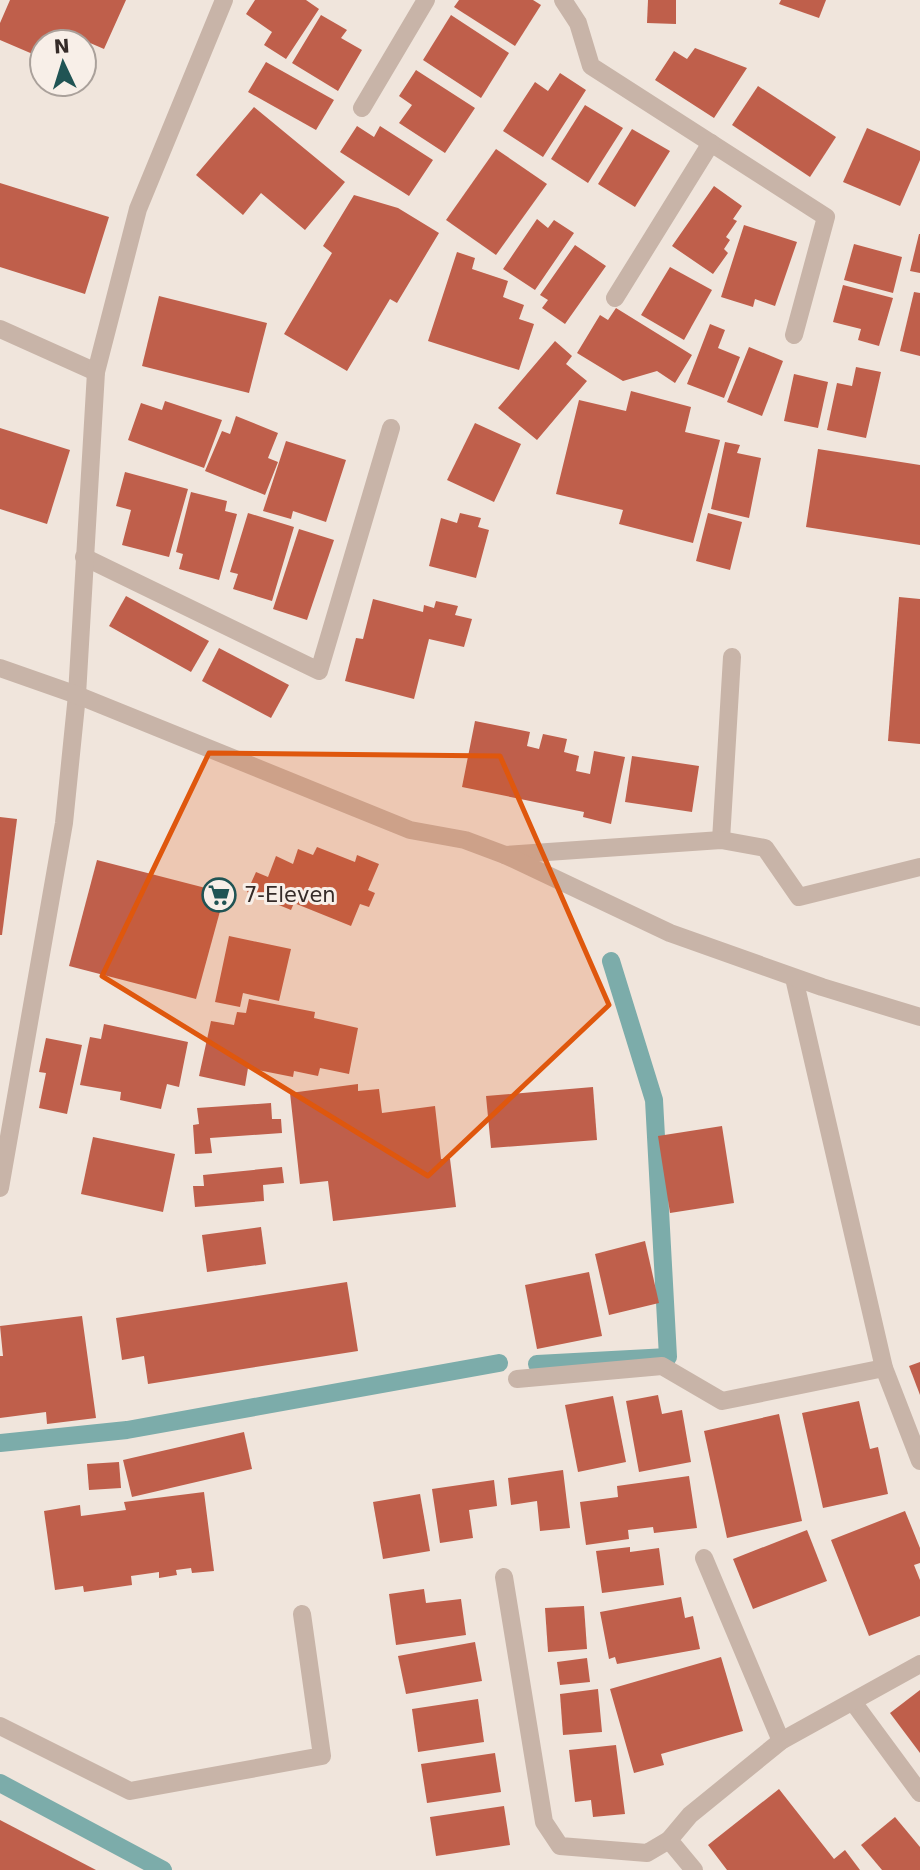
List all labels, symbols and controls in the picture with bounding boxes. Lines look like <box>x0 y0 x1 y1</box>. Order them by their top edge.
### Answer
north arrow <box>28 28 98 98</box>
text: N <box>53 35 71 58</box>
supermarket icon: 7-Eleven <box>200 876 238 914</box>
place label: 7-Eleven <box>244 883 336 907</box>

